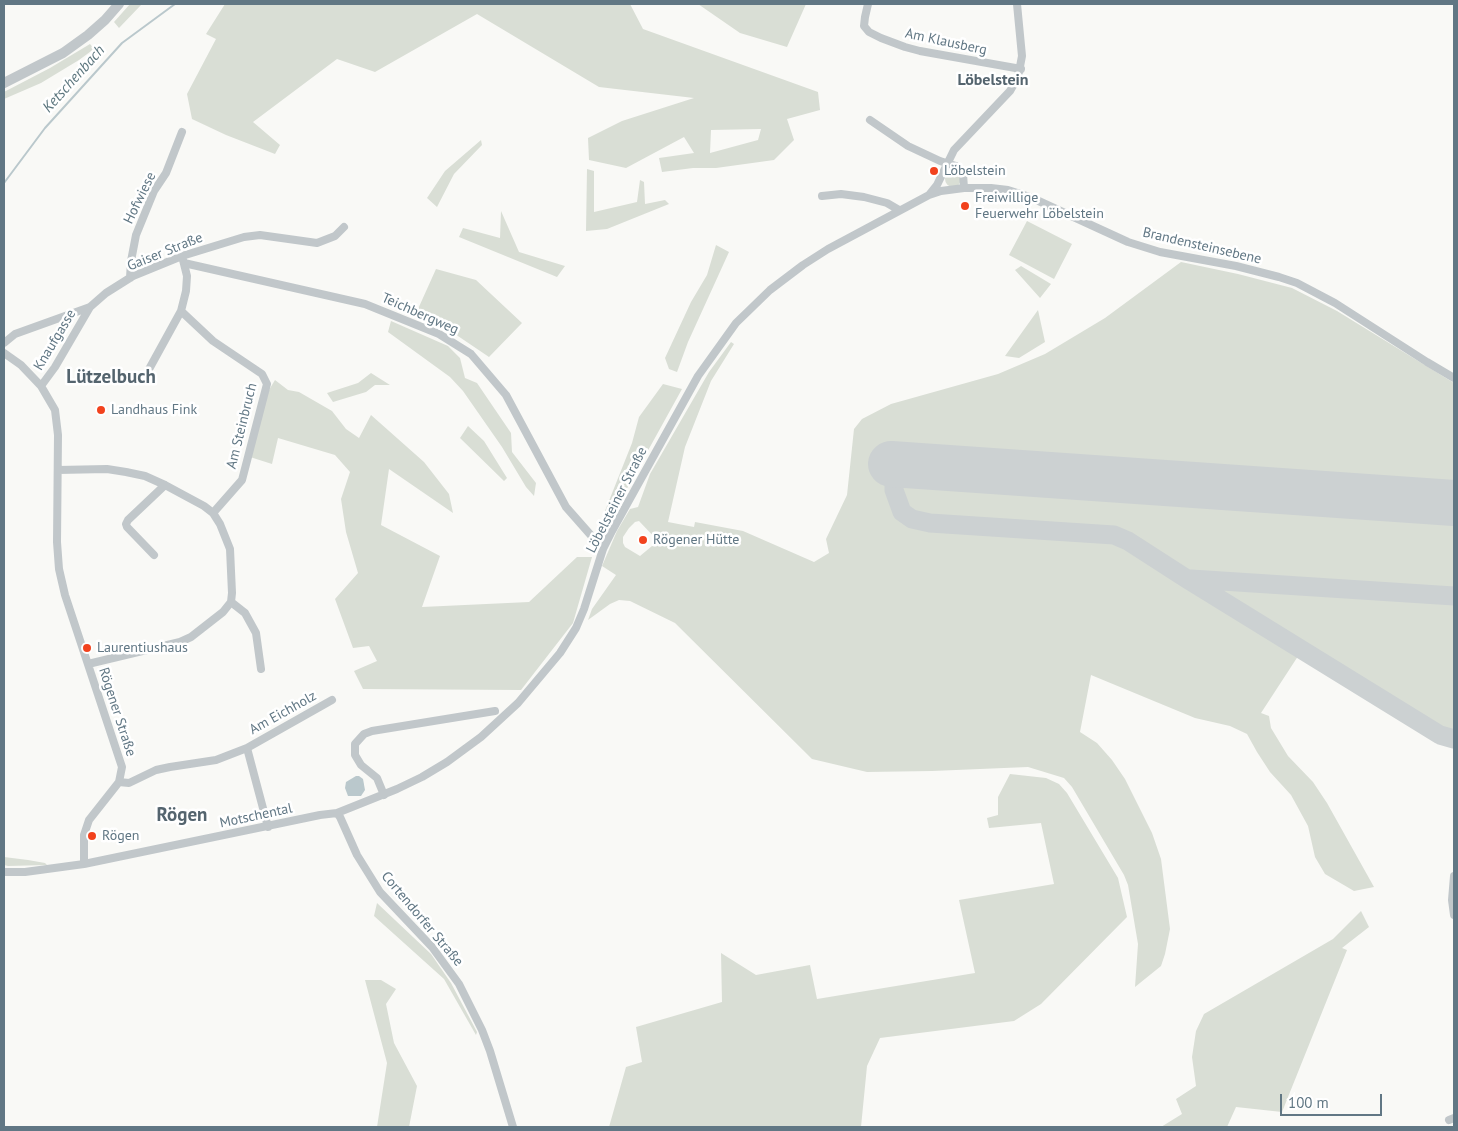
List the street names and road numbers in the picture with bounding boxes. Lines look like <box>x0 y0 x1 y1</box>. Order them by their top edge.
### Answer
street label: Am Klausberg <box>904 25 988 59</box>
street label: Hofwiese <box>120 169 160 227</box>
street label: Brandensteinsebene <box>1141 224 1263 268</box>
street label: Gaiser Straße <box>125 229 205 275</box>
street label: Teichbergweg <box>379 290 461 338</box>
street label: Knaufgasse <box>30 307 80 373</box>
street label: Am Steinbruch <box>223 381 261 471</box>
street label: Löbelsteiner Straße <box>583 444 651 556</box>
street label: Rögener Straße <box>95 665 139 759</box>
street label: Am Eichholz <box>247 688 319 738</box>
street label: Motschental <box>218 800 294 832</box>
street label: Cortendorfer Straße <box>377 868 467 970</box>

